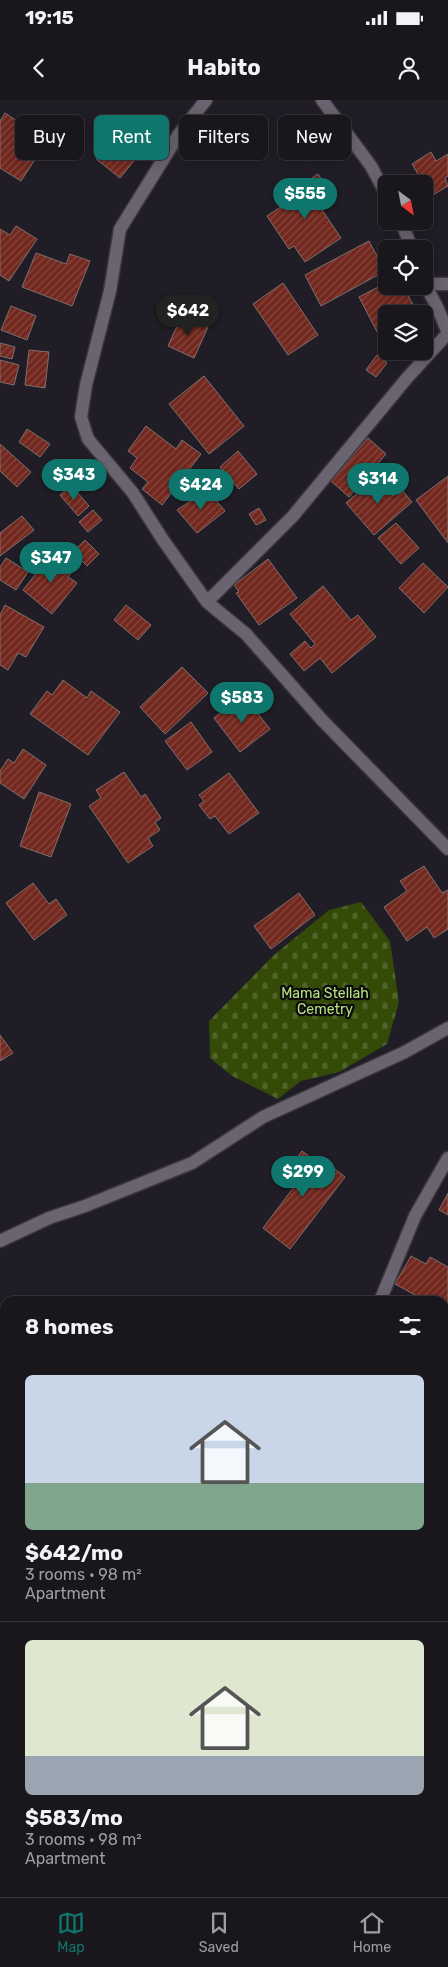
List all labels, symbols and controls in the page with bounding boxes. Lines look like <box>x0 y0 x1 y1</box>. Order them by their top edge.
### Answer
text: 19:15 <box>25 6 74 29</box>
icon: back <box>25 54 53 82</box>
text: Habito <box>187 54 261 81</box>
icon: person <box>395 54 423 82</box>
chip: Buy <box>15 115 84 160</box>
chip: Rent <box>94 115 169 160</box>
chip: Filters <box>179 115 268 160</box>
chip: New <box>278 115 351 160</box>
north arrow <box>378 175 432 230</box>
map controls <box>378 175 433 360</box>
pin: $555 <box>275 178 335 220</box>
text: $555 <box>284 184 326 203</box>
button: locate <box>378 240 433 295</box>
pin: $642 <box>158 294 218 337</box>
text: $642 <box>167 301 209 320</box>
button: layers <box>378 305 433 360</box>
pin: $343 <box>44 458 104 501</box>
pin: $314 <box>348 462 408 505</box>
text: $343 <box>53 465 95 484</box>
pin: $424 <box>171 468 231 511</box>
text: $314 <box>358 469 398 488</box>
text: $424 <box>180 475 222 494</box>
pin: $347 <box>21 542 81 584</box>
text: $347 <box>31 548 71 567</box>
pin: $583 <box>212 682 272 724</box>
text: $583 <box>221 688 263 707</box>
park label: Mama Stellah Cemetry <box>281 985 369 1018</box>
pin: $299 <box>273 1156 333 1198</box>
text: $299 <box>282 1162 324 1181</box>
icon: filters <box>396 1312 424 1340</box>
text: 8 homes <box>25 1314 114 1339</box>
icon: home <box>180 1407 270 1497</box>
text: $642/mo <box>25 1540 123 1565</box>
text: 3 rooms · 98 m² <box>25 1565 142 1584</box>
text: Apartment <box>25 1584 105 1603</box>
icon: home <box>180 1673 270 1763</box>
text: $583/mo <box>25 1805 123 1830</box>
text: 3 rooms · 98 m² <box>25 1830 142 1849</box>
text: Apartment <box>25 1849 105 1868</box>
tab: Map <box>57 1909 85 1956</box>
tab: Saved <box>199 1909 239 1956</box>
tab: Home <box>353 1909 391 1956</box>

